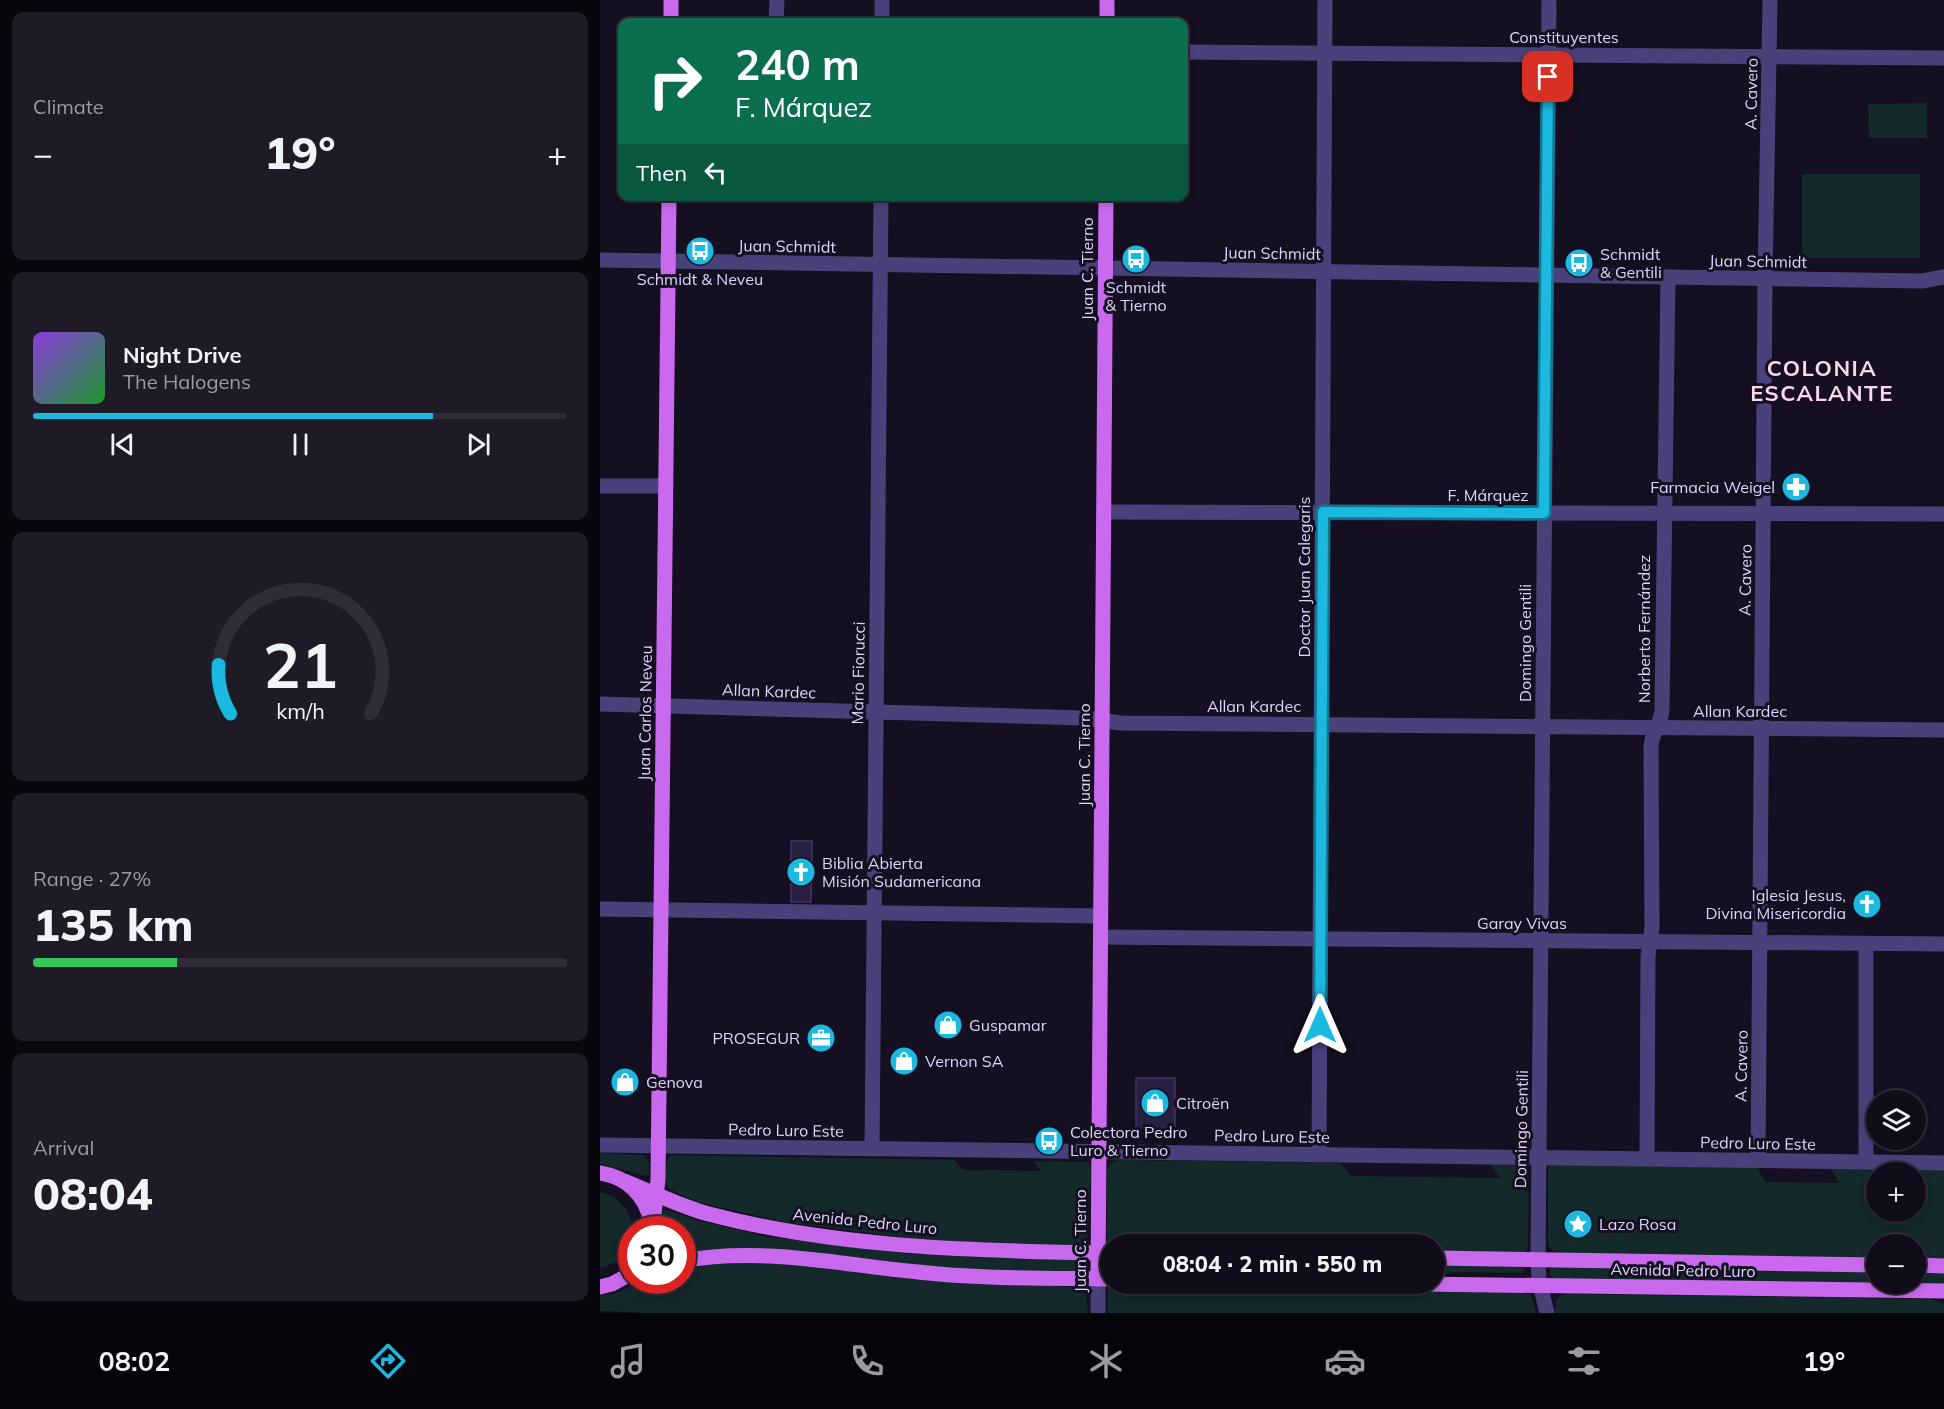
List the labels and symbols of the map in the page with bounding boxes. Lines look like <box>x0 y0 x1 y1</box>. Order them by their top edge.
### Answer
street label: Constituyentes <box>1509 27 1619 47</box>
pin <box>1522 51 1573 102</box>
street label: A. Cavero <box>1740 58 1762 130</box>
street label: Juan C. Tierno <box>1077 217 1097 321</box>
bus stop icon: Schmidt & Neveu <box>684 235 716 267</box>
street label: Juan Schmidt <box>738 235 837 257</box>
street label: Juan Schmidt <box>1223 242 1322 264</box>
bus stop icon: Schmidt & Tierno <box>1120 243 1152 275</box>
place label: Schmidt & Gentili <box>1600 244 1662 282</box>
bus stop icon: Schmidt & Gentili <box>1563 247 1595 279</box>
street label: Juan Schmidt <box>1709 250 1808 272</box>
place label: Schmidt & Neveu <box>637 269 763 289</box>
place label: Schmidt & Tierno <box>1105 277 1167 315</box>
district label: COLONIA ESCALANTE <box>1750 354 1894 407</box>
pharmacy icon: Farmacia Weigel <box>1780 471 1812 503</box>
place label: Farmacia Weigel <box>1650 477 1775 497</box>
street label: F. Márquez <box>1447 485 1529 505</box>
street label: Doctor Juan Calegaris <box>1294 496 1314 657</box>
street label: A. Cavero <box>1734 544 1756 616</box>
street label: Norberto Fernández <box>1634 555 1654 703</box>
street label: Domingo Gentili <box>1515 584 1535 702</box>
street label: Mario Fiorucci <box>847 621 869 725</box>
street label: Juan Carlos Neveu <box>634 645 656 781</box>
street label: Allan Kardec <box>722 679 817 703</box>
street label: Allan Kardec <box>1207 696 1301 716</box>
street label: Allan Kardec <box>1693 701 1787 721</box>
street label: Juan C. Tierno <box>1074 703 1094 807</box>
place label: Biblia Abierta Misión Sudamericana <box>822 853 981 891</box>
church icon: Biblia Abierta Misión Sudamericana <box>785 856 817 888</box>
place label: Iglesia Jesus, Divina Misericordia <box>1705 885 1846 923</box>
church icon: Iglesia Jesus, Divina Misericordia <box>1851 888 1883 920</box>
street label: Garay Vivas <box>1477 913 1567 933</box>
position arrow <box>1288 993 1352 1057</box>
shop icon: Guspamar <box>932 1009 964 1041</box>
place label: Guspamar <box>969 1015 1047 1035</box>
office icon: PROSEGUR <box>805 1022 837 1054</box>
place label: PROSEGUR <box>712 1028 800 1048</box>
street label: A. Cavero <box>1730 1030 1752 1102</box>
shop icon: Vernon SA <box>888 1045 920 1077</box>
place label: Vernon SA <box>925 1051 1004 1071</box>
shop icon: Genova <box>609 1066 641 1098</box>
street label: Domingo Gentili <box>1510 1070 1532 1188</box>
place label: Genova <box>646 1072 703 1092</box>
shop icon: Citroën <box>1139 1087 1171 1119</box>
place label: Citroën <box>1176 1093 1229 1113</box>
street label: Pedro Luro Este <box>728 1119 844 1141</box>
place label: Colectora Pedro Luro & Tierno <box>1070 1122 1187 1160</box>
bus stop icon: Colectora Pedro Luro & Tierno <box>1033 1125 1065 1157</box>
street label: Pedro Luro Este <box>1214 1125 1330 1147</box>
street label: Pedro Luro Este <box>1700 1132 1816 1154</box>
street label: Juan C. Tierno <box>1070 1189 1090 1293</box>
street label: Avenida Pedro Luro <box>792 1203 938 1239</box>
place icon: Lazo Rosa <box>1562 1208 1594 1240</box>
place label: Lazo Rosa <box>1599 1214 1676 1234</box>
speed limit sign: 30 <box>618 1216 696 1294</box>
street label: Avenida Pedro Luro <box>1610 1259 1756 1281</box>

